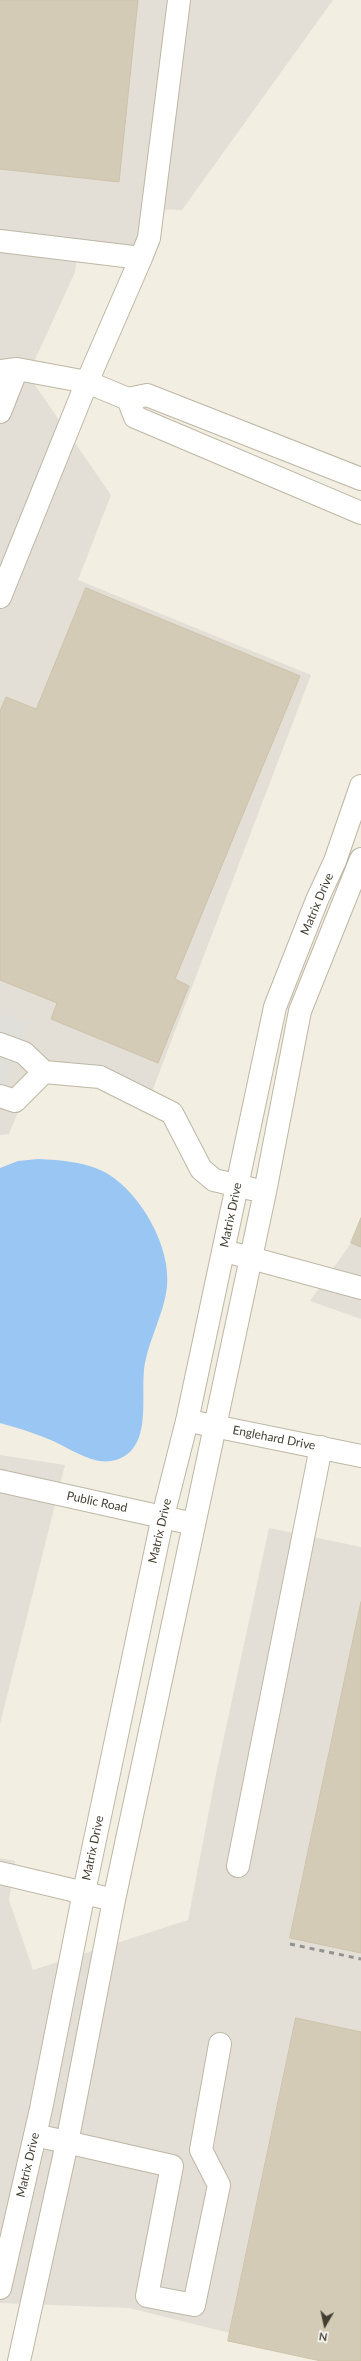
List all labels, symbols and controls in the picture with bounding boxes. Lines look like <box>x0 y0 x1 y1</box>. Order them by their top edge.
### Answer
street label: Matrix Drive <box>297 871 337 937</box>
street label: Matrix Drive <box>217 1181 245 1249</box>
street label: Englehard Drive <box>231 1423 317 1453</box>
street label: Public Road <box>65 1489 129 1515</box>
street label: Matrix Drive <box>146 1497 174 1565</box>
street label: Matrix Drive <box>79 1814 107 1882</box>
street label: Matrix Drive <box>14 2131 42 2199</box>
north arrow <box>305 2305 345 2345</box>
text: N <box>318 2330 328 2344</box>

